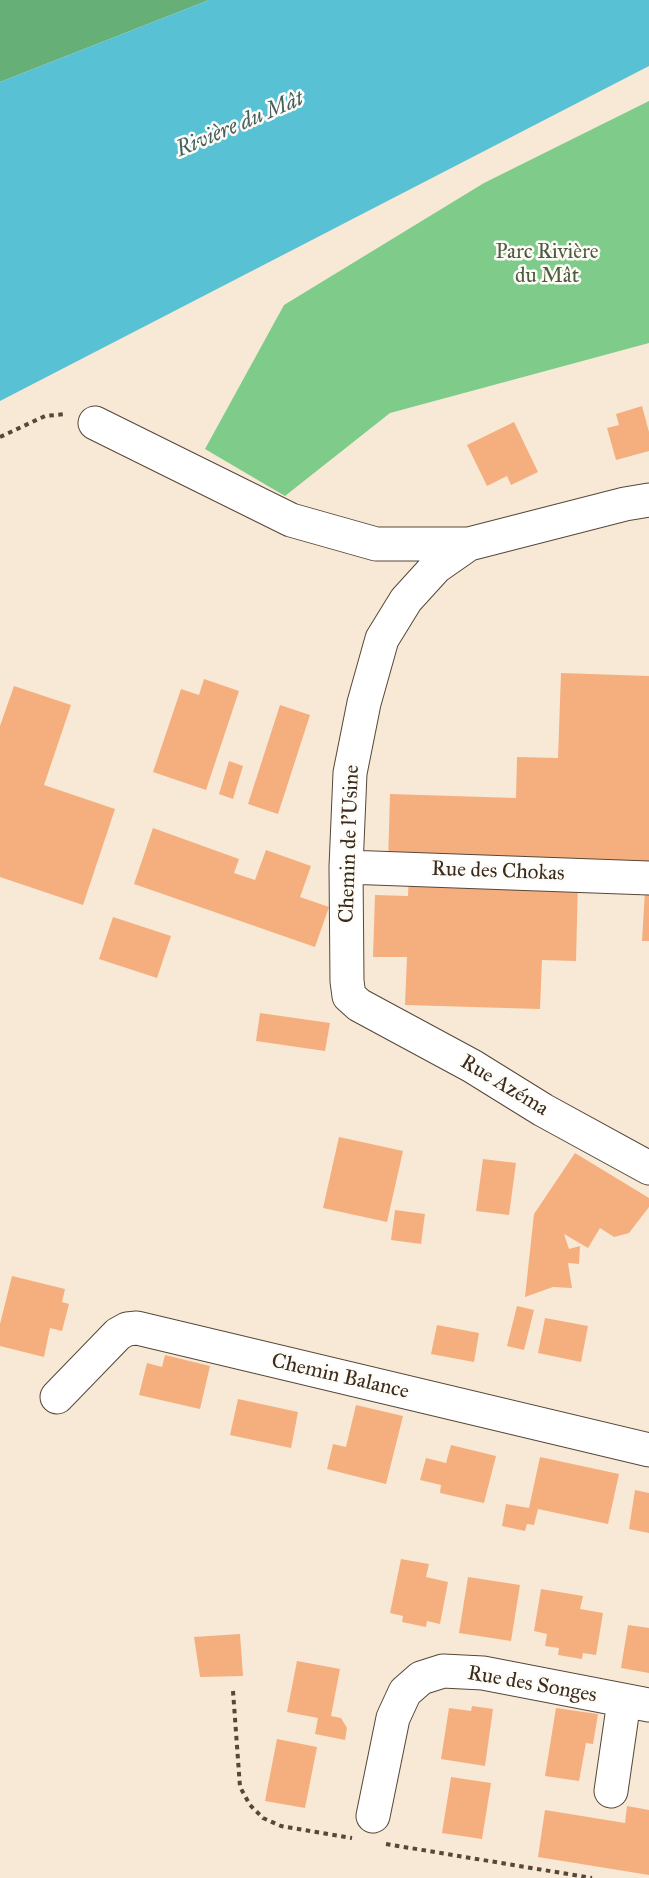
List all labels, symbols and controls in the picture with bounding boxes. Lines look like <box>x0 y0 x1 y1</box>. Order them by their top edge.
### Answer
water label: Rivière du Mât <box>172 86 308 164</box>
park label: Parc Rivière du Mât <box>495 240 599 290</box>
street label: Chemin de l'Usine <box>335 764 365 924</box>
street label: Rue des Chokas <box>431 857 565 887</box>
street label: Rue Azéma <box>455 1050 553 1122</box>
street label: Chemin Balance <box>269 1349 411 1405</box>
street label: Rue des Songes <box>465 1661 599 1709</box>

